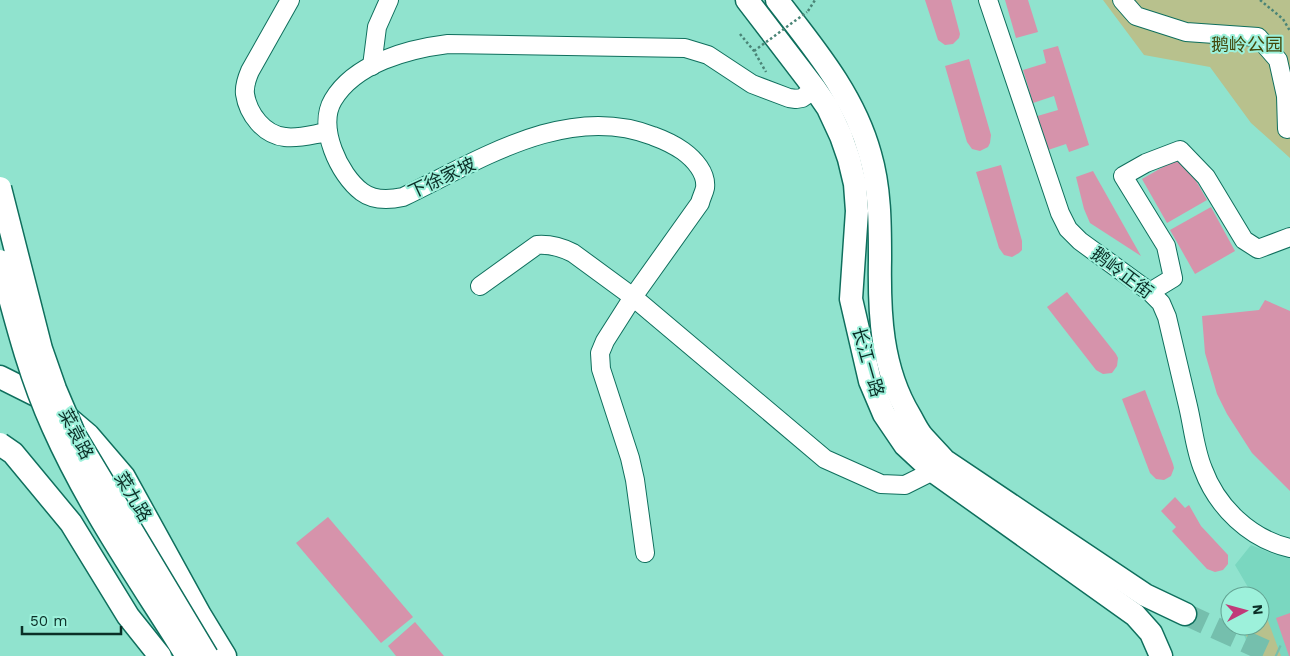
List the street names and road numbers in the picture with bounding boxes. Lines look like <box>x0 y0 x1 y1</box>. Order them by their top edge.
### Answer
street label: 下徐家坡 <box>405 153 479 202</box>
street label: 鹅岭正街 <box>1087 243 1157 303</box>
street label: 长江一路 <box>848 324 888 399</box>
street label: 菜袁路 <box>55 405 98 463</box>
street label: 菜九路 <box>111 468 156 525</box>

